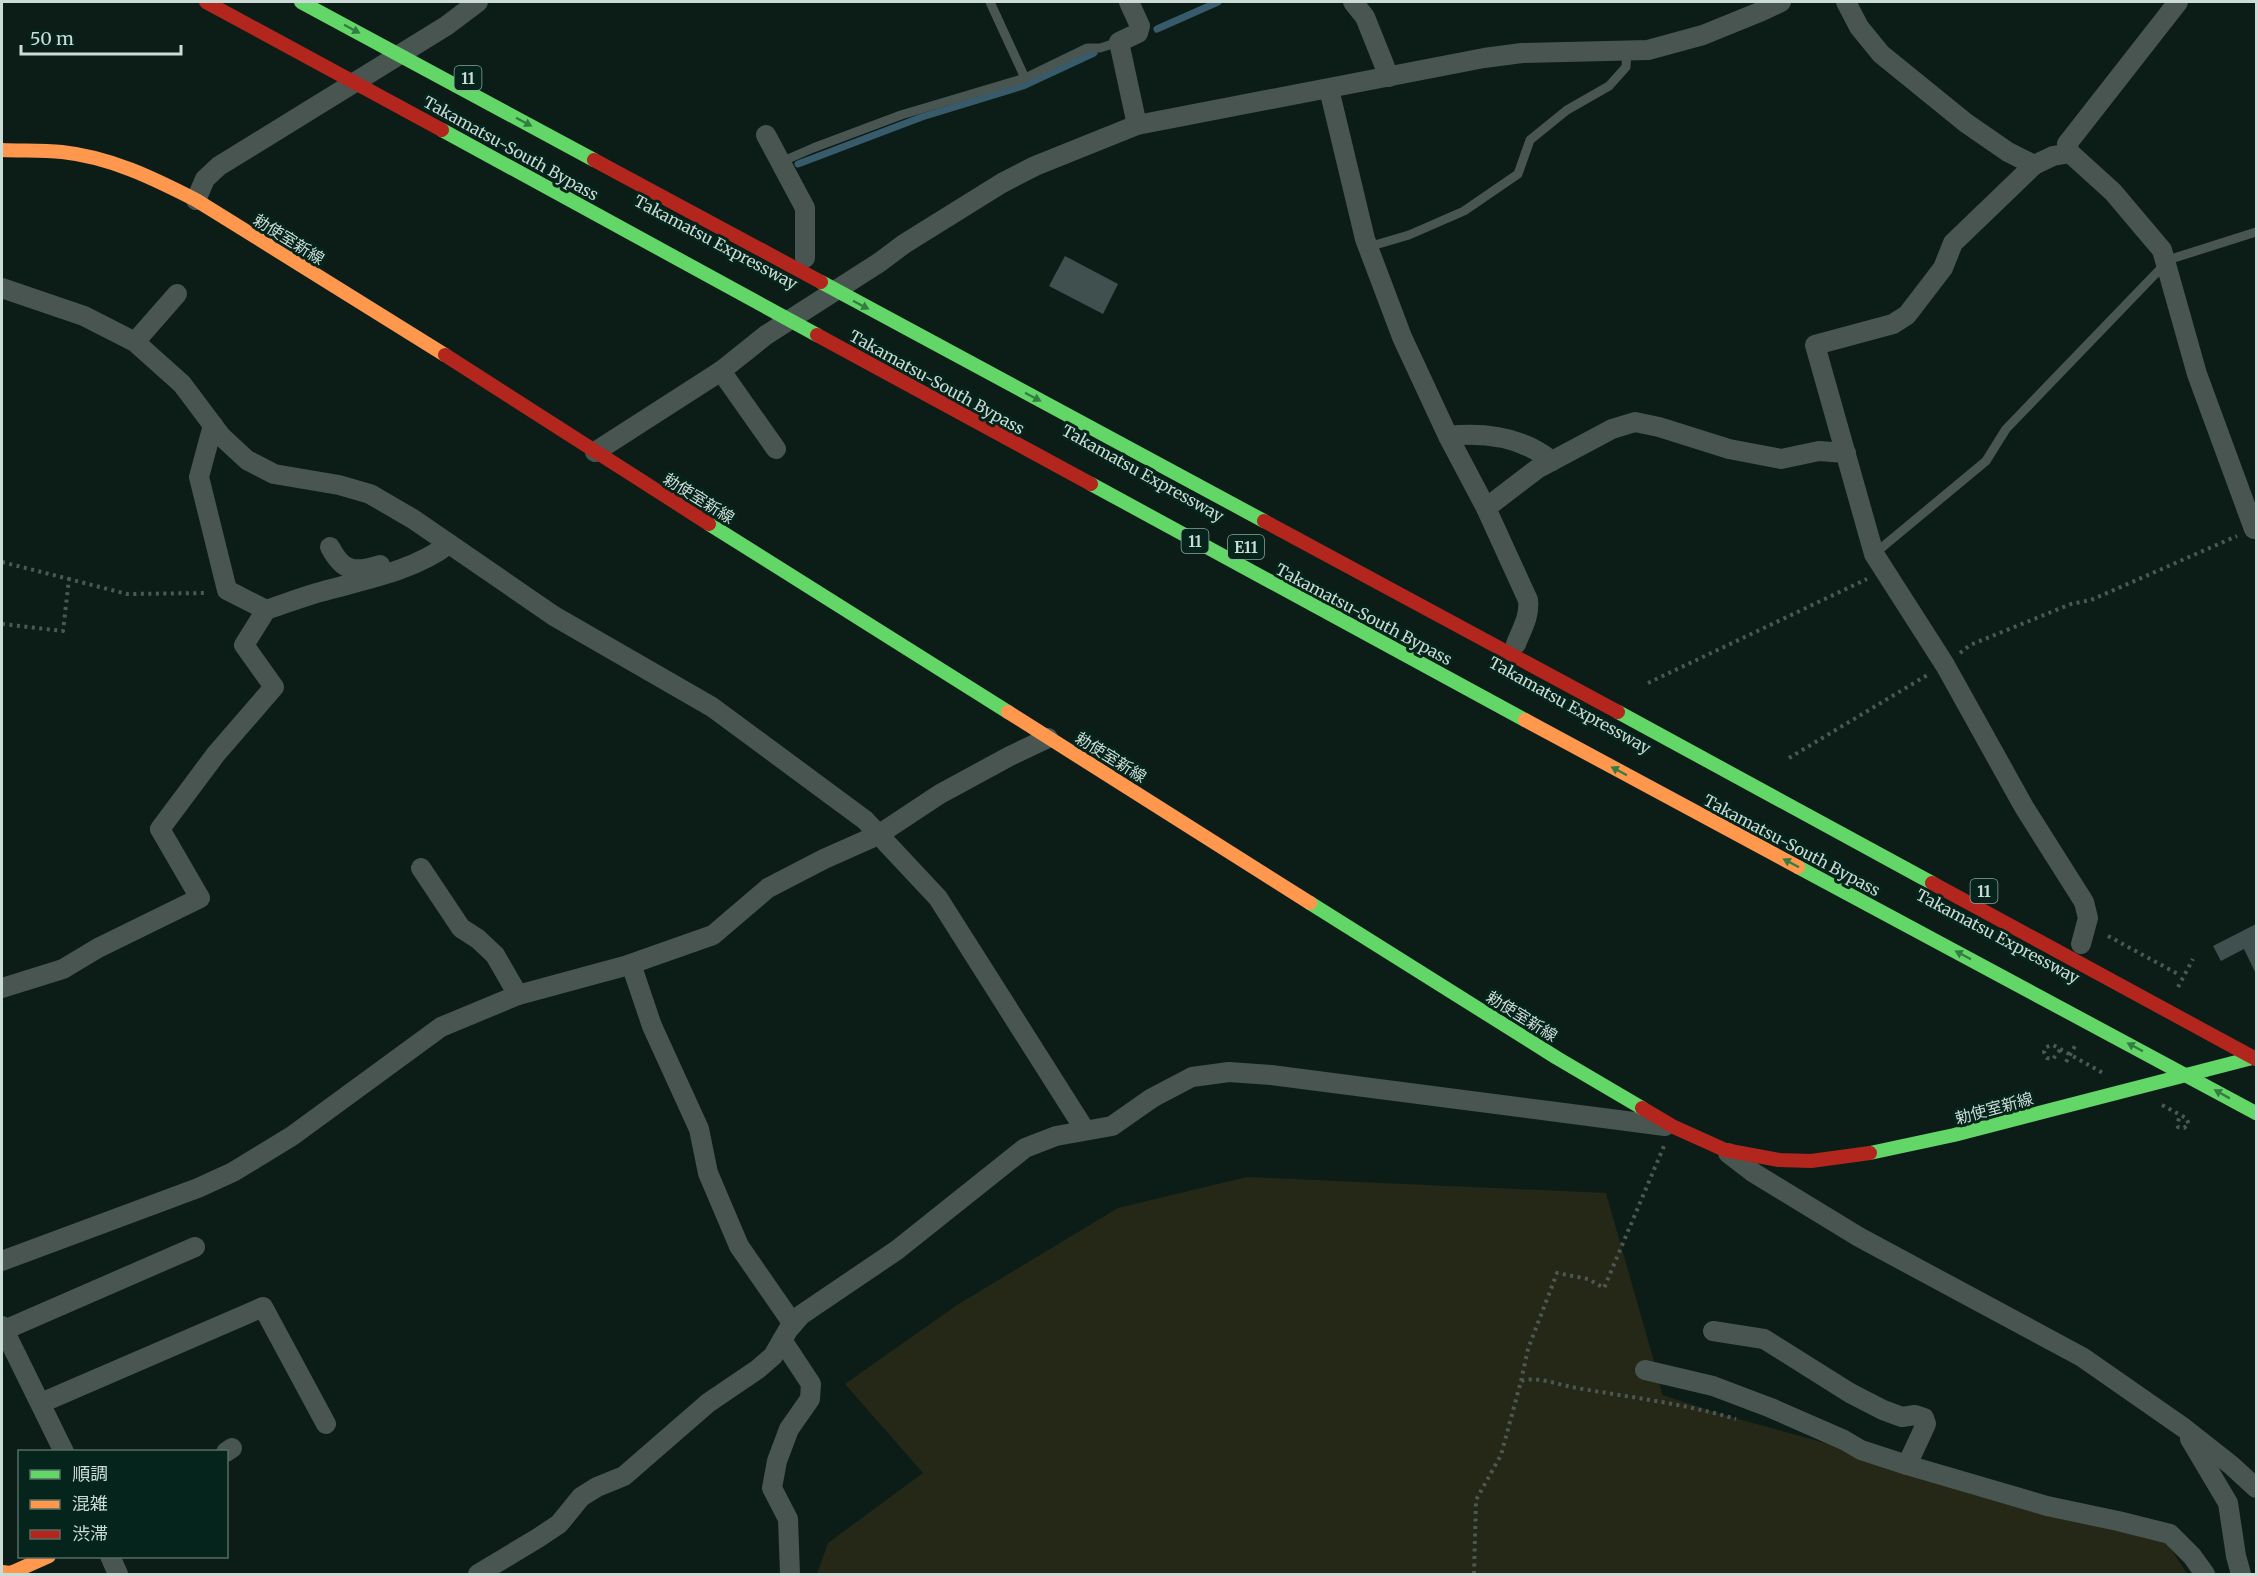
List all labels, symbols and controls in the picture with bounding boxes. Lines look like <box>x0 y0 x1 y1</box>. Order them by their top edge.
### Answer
scale bar <box>21 18 182 56</box>
one-way arrow <box>344 24 361 34</box>
text: 50 m <box>30 27 74 50</box>
road number: 11 <box>454 66 482 90</box>
street label: Takamatsu-South Bypass <box>420 91 602 205</box>
one-way arrow <box>515 117 532 127</box>
street label: Takamatsu Expressway <box>631 190 802 294</box>
street label: 勅使室新線 <box>250 209 328 269</box>
one-way arrow <box>853 300 870 310</box>
street label: Takamatsu-South Bypass <box>846 325 1028 439</box>
one-way arrow <box>1025 392 1042 402</box>
street label: Takamatsu Expressway <box>1059 420 1228 526</box>
street label: 勅使室新線 <box>660 468 738 528</box>
road number: 11 <box>1182 529 1208 553</box>
road number: E11 <box>1228 535 1264 559</box>
street label: Takamatsu-South Bypass <box>1272 559 1456 669</box>
street label: Takamatsu Expressway <box>1486 652 1655 758</box>
street label: 勅使室新線 <box>1072 727 1150 787</box>
one-way arrow <box>1610 766 1627 776</box>
street label: Takamatsu-South Bypass <box>1700 790 1884 900</box>
one-way arrow <box>1782 858 1799 868</box>
road number: 11 <box>1970 879 1998 903</box>
street label: Takamatsu Expressway <box>1913 884 2084 988</box>
one-way arrow <box>1954 950 1971 960</box>
street label: 勅使室新線 <box>1483 986 1561 1046</box>
one-way arrow <box>2126 1042 2143 1052</box>
street label: 勅使室新線 <box>1953 1088 2035 1128</box>
one-way arrow <box>2213 1089 2230 1099</box>
legend <box>18 1450 228 1558</box>
text: 順調 <box>72 1462 108 1485</box>
text: 混雑 <box>72 1492 108 1515</box>
text: 渋滞 <box>72 1522 108 1545</box>

